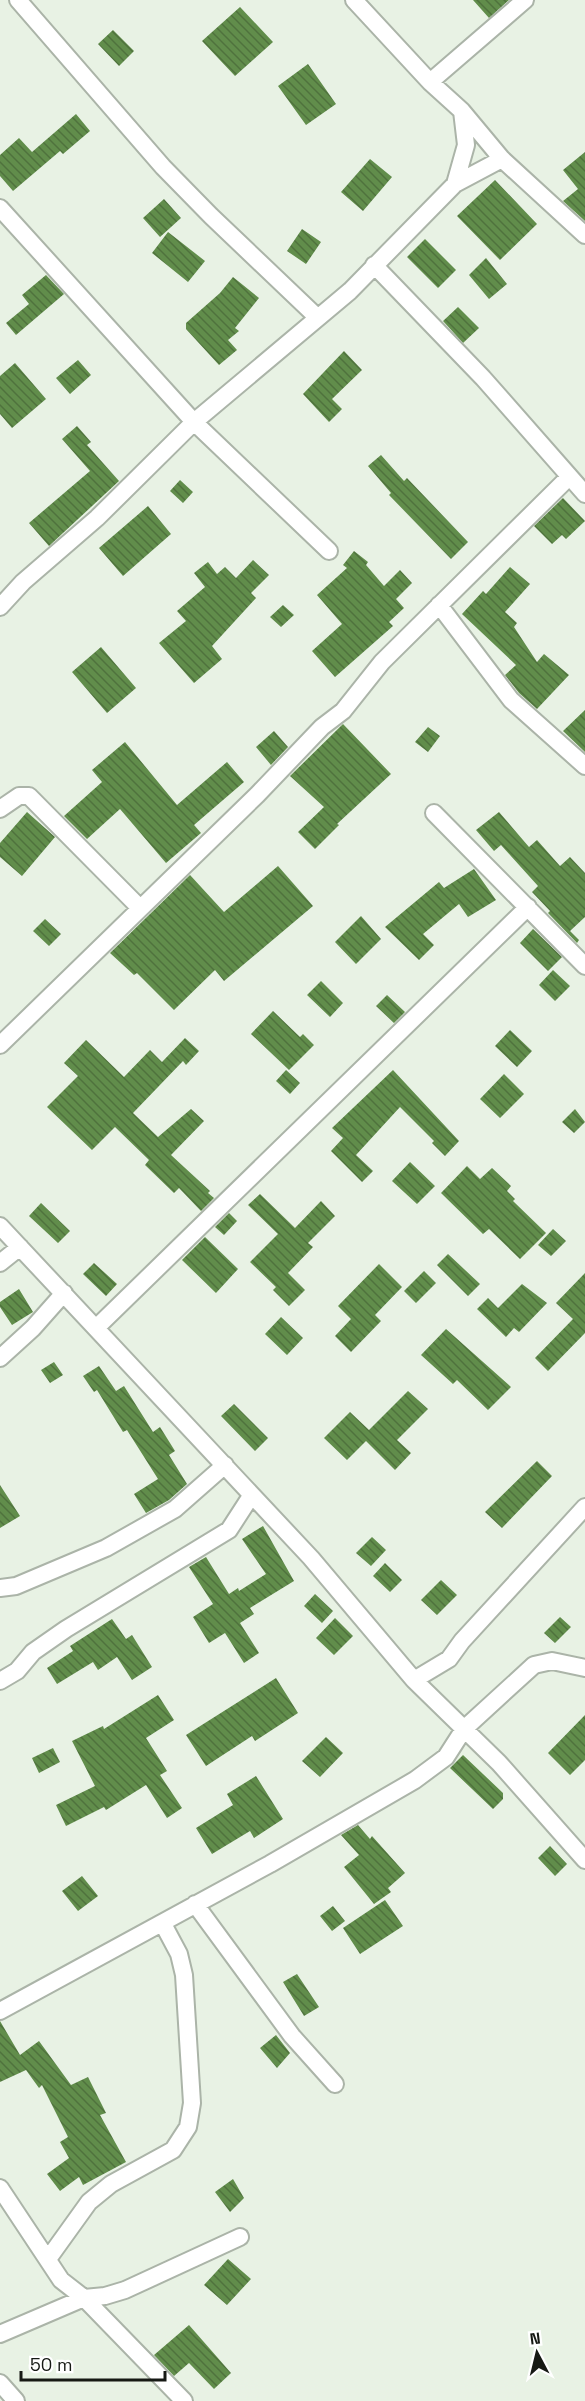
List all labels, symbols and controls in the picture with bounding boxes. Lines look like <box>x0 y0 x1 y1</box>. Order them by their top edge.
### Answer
north arrow <box>507 2323 567 2383</box>
text: N <box>529 2328 542 2350</box>
scale bar <box>21 2344 165 2382</box>
text: 50 m <box>30 2353 72 2376</box>

